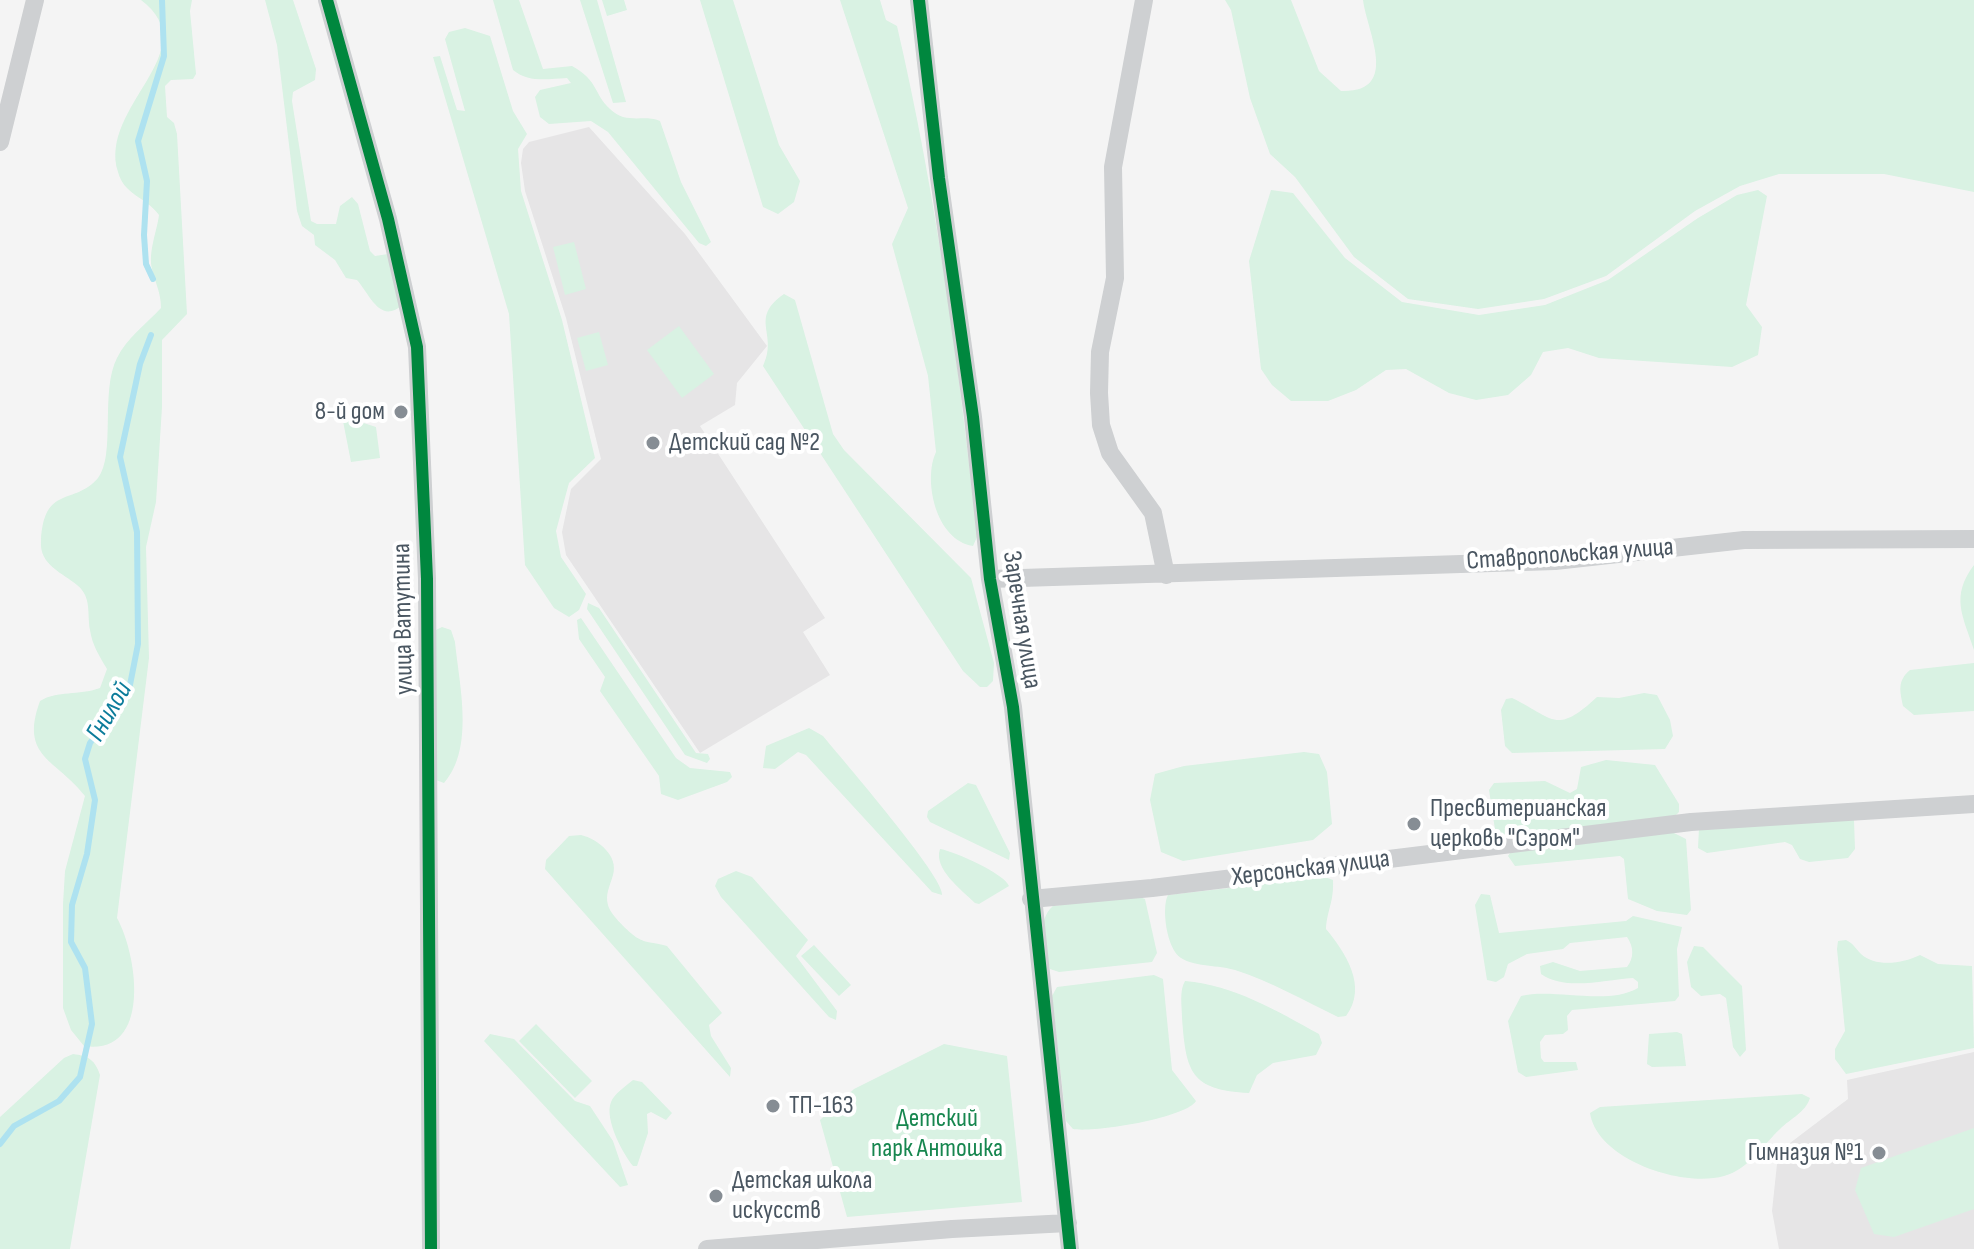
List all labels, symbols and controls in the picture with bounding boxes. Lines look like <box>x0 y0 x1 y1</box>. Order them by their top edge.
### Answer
place label: 8-й дом <box>315 396 385 428</box>
marker: 8-й дом <box>392 403 410 421</box>
place label: Детский сад №2 <box>669 427 820 459</box>
marker: Детский сад №2 <box>644 434 662 452</box>
street label: Ставропольская улица <box>1465 532 1675 578</box>
street label: улица Ватутина <box>387 543 421 695</box>
street label: Заречная улица <box>995 549 1047 691</box>
water label: Гнилой <box>80 676 140 748</box>
place label: Пресвитерианская церковь "Сэром" <box>1430 793 1606 854</box>
marker: Пресвитерианская церковь "Сэром" <box>1405 815 1423 833</box>
street label: Херсонская улица <box>1230 844 1392 894</box>
place label: ТП-163 <box>789 1090 854 1122</box>
marker: ТП-163 <box>764 1097 782 1115</box>
park label: Детский парк Антошка <box>871 1103 1003 1164</box>
place label: Гимназия №1 <box>1748 1137 1863 1169</box>
marker: Гимназия №1 <box>1870 1144 1888 1162</box>
place label: Детская школа искусств <box>732 1165 872 1226</box>
marker: Детская школа искусств <box>707 1187 725 1205</box>

